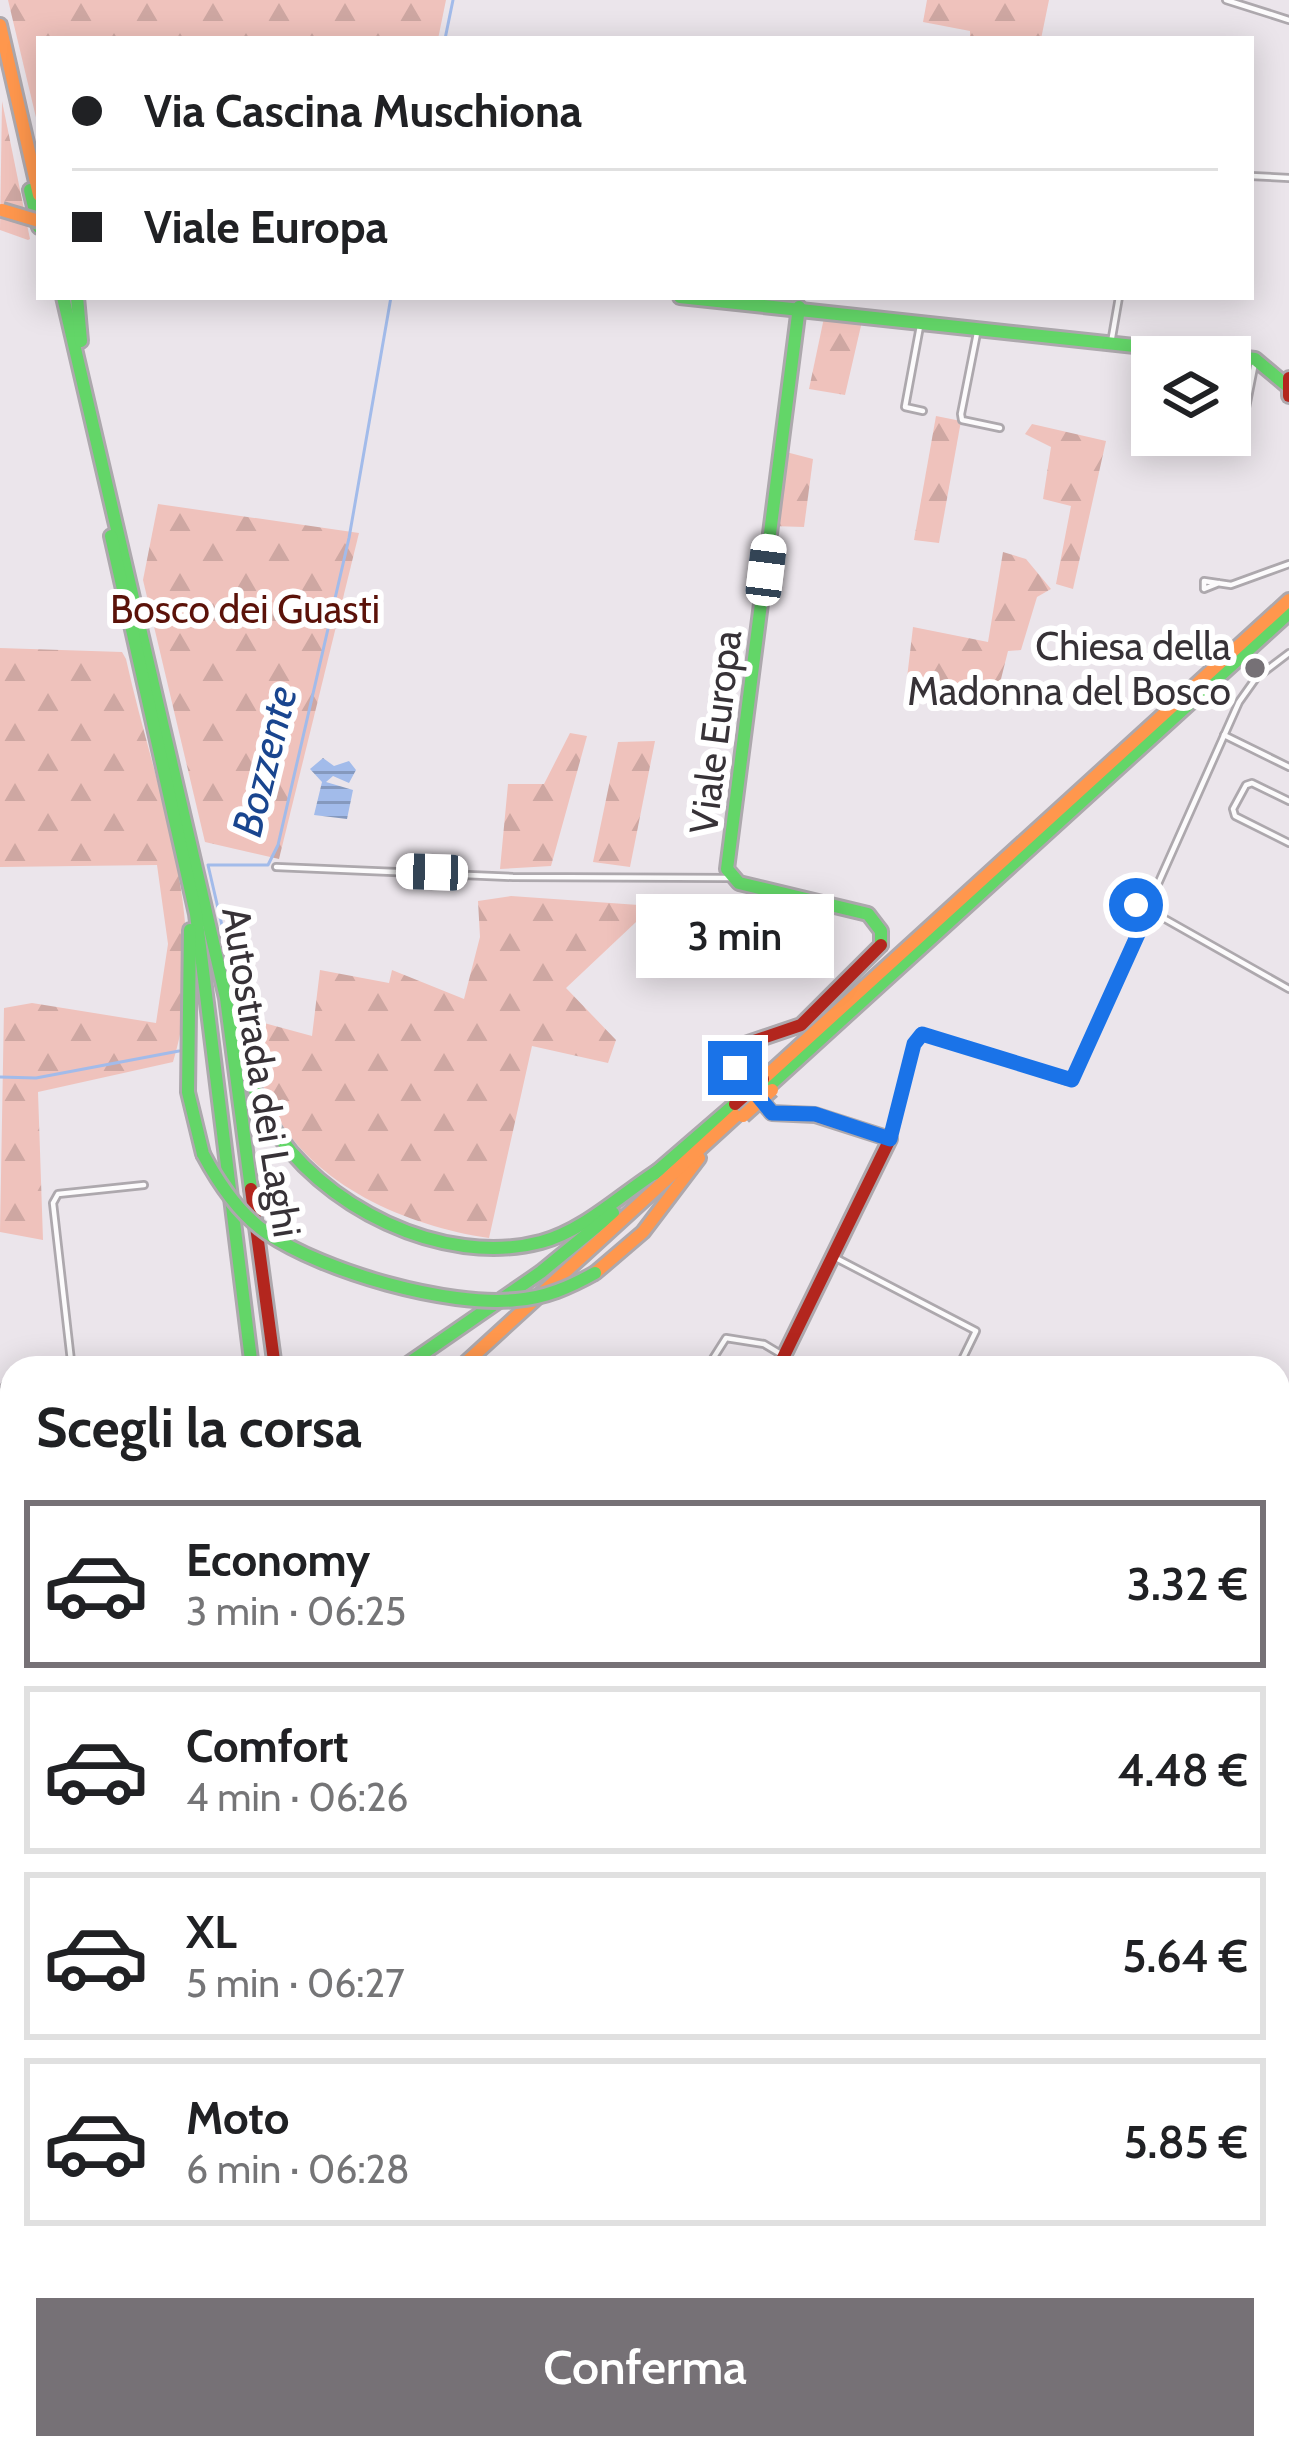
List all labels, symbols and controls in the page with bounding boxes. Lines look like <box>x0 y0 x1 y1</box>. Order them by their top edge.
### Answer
text: Via Cascina Muschiona <box>144 84 582 138</box>
text: Viale Europa <box>144 200 388 254</box>
map controls <box>1131 336 1251 456</box>
button: layers <box>1131 336 1251 456</box>
car <box>744 532 788 608</box>
park label: Bosco dei Guasti <box>110 585 380 633</box>
place label: Chiesa della Madonna del Bosco <box>907 622 1231 715</box>
street label: Viale Europa <box>679 627 751 837</box>
marker: Chiesa della Madonna del Bosco <box>1242 655 1268 681</box>
water label: Bozzente <box>220 680 308 842</box>
car <box>395 853 469 891</box>
route start <box>1109 878 1163 932</box>
callout: 3 min <box>636 894 834 978</box>
street label: Autostrada dei Laghi <box>212 904 312 1240</box>
text: 3 min <box>688 912 782 960</box>
route end <box>708 1041 762 1095</box>
text: Scegli la corsa <box>36 1395 362 1461</box>
icon: car <box>42 1530 150 1638</box>
text: Economy <box>186 1533 370 1587</box>
text: 3.32 € <box>1127 1557 1248 1611</box>
text: 3 min · 06:25 <box>186 1587 406 1635</box>
icon: car <box>42 1716 150 1824</box>
text: Comfort <box>186 1719 349 1773</box>
text: 4.48 € <box>1118 1743 1248 1797</box>
text: 4 min · 06:26 <box>186 1773 409 1821</box>
icon: car <box>42 1902 150 2010</box>
text: XL <box>186 1905 237 1959</box>
text: 5.64 € <box>1122 1929 1248 1983</box>
text: 5 min · 06:27 <box>186 1959 405 2007</box>
icon: car <box>42 2088 150 2196</box>
text: Moto <box>186 2091 289 2145</box>
text: 5.85 € <box>1123 2115 1248 2169</box>
text: 6 min · 06:28 <box>186 2145 410 2193</box>
button: Conferma <box>36 2298 1254 2436</box>

